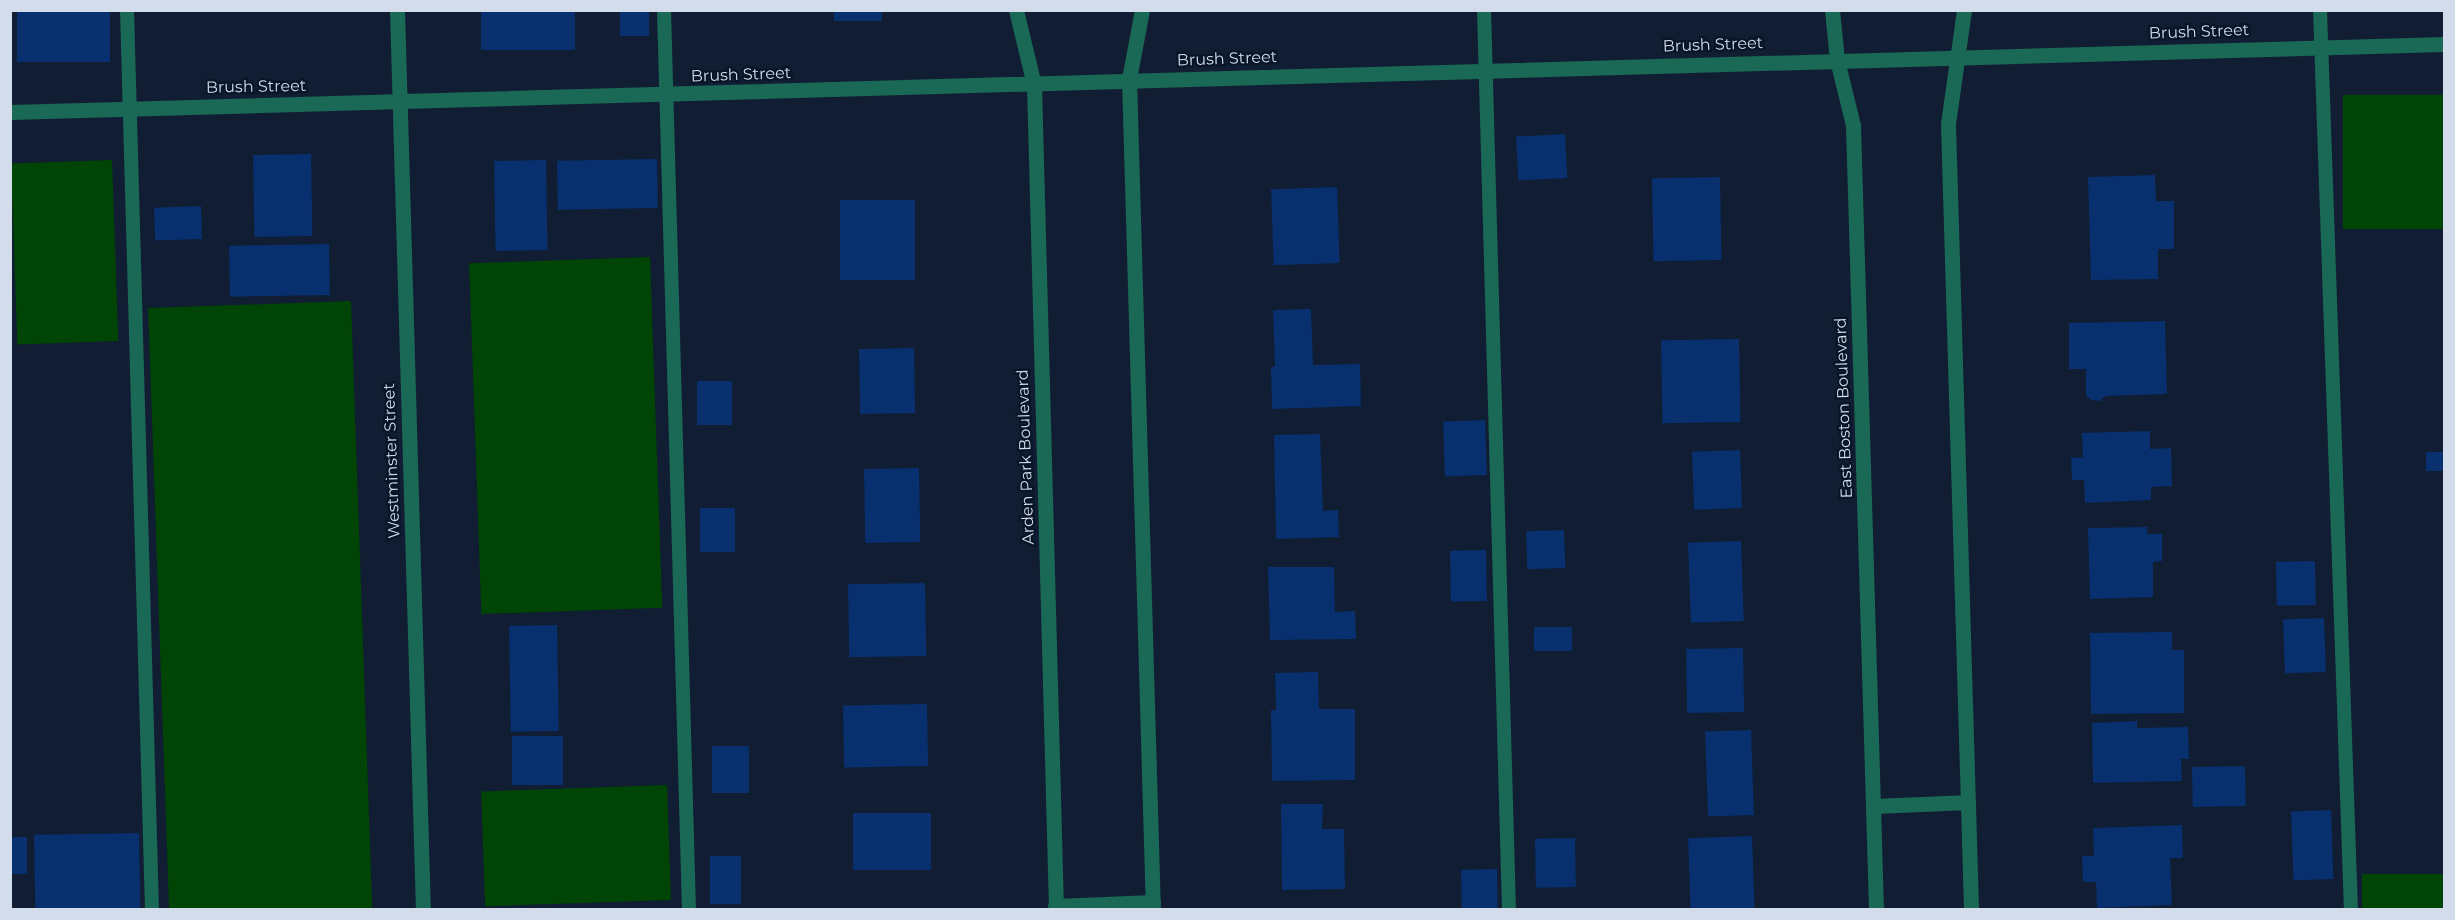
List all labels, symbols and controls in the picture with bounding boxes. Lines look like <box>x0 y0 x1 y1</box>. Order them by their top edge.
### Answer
street label: Brush Street <box>2148 21 2250 43</box>
street label: Brush Street <box>1662 34 1764 56</box>
street label: Brush Street <box>1176 48 1278 70</box>
street label: Brush Street <box>690 64 792 86</box>
street label: Brush Street <box>206 77 306 97</box>
street label: East Boston Boulevard <box>1831 317 1857 499</box>
street label: Arden Park Boulevard <box>1013 369 1039 545</box>
street label: Westminster Street <box>380 383 404 539</box>

